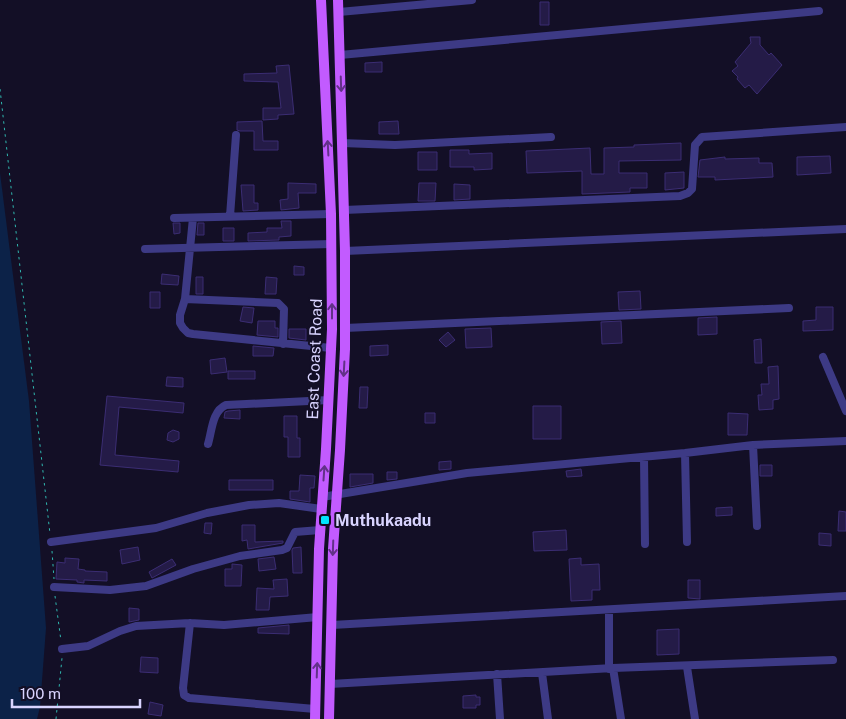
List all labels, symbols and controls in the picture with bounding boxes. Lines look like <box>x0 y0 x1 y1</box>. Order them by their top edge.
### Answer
one-way arrow <box>336 75 346 91</box>
one-way arrow <box>323 141 332 157</box>
street label: East Coast Road <box>303 298 326 420</box>
one-way arrow <box>327 303 337 319</box>
one-way arrow <box>339 360 348 376</box>
one-way arrow <box>320 465 329 481</box>
place label: Muthukaadu <box>335 511 431 530</box>
marker: Muthukaadu <box>319 514 331 526</box>
one-way arrow <box>328 540 338 556</box>
one-way arrow <box>312 663 321 679</box>
scale bar <box>12 676 140 708</box>
text: 100 m <box>20 685 61 702</box>

